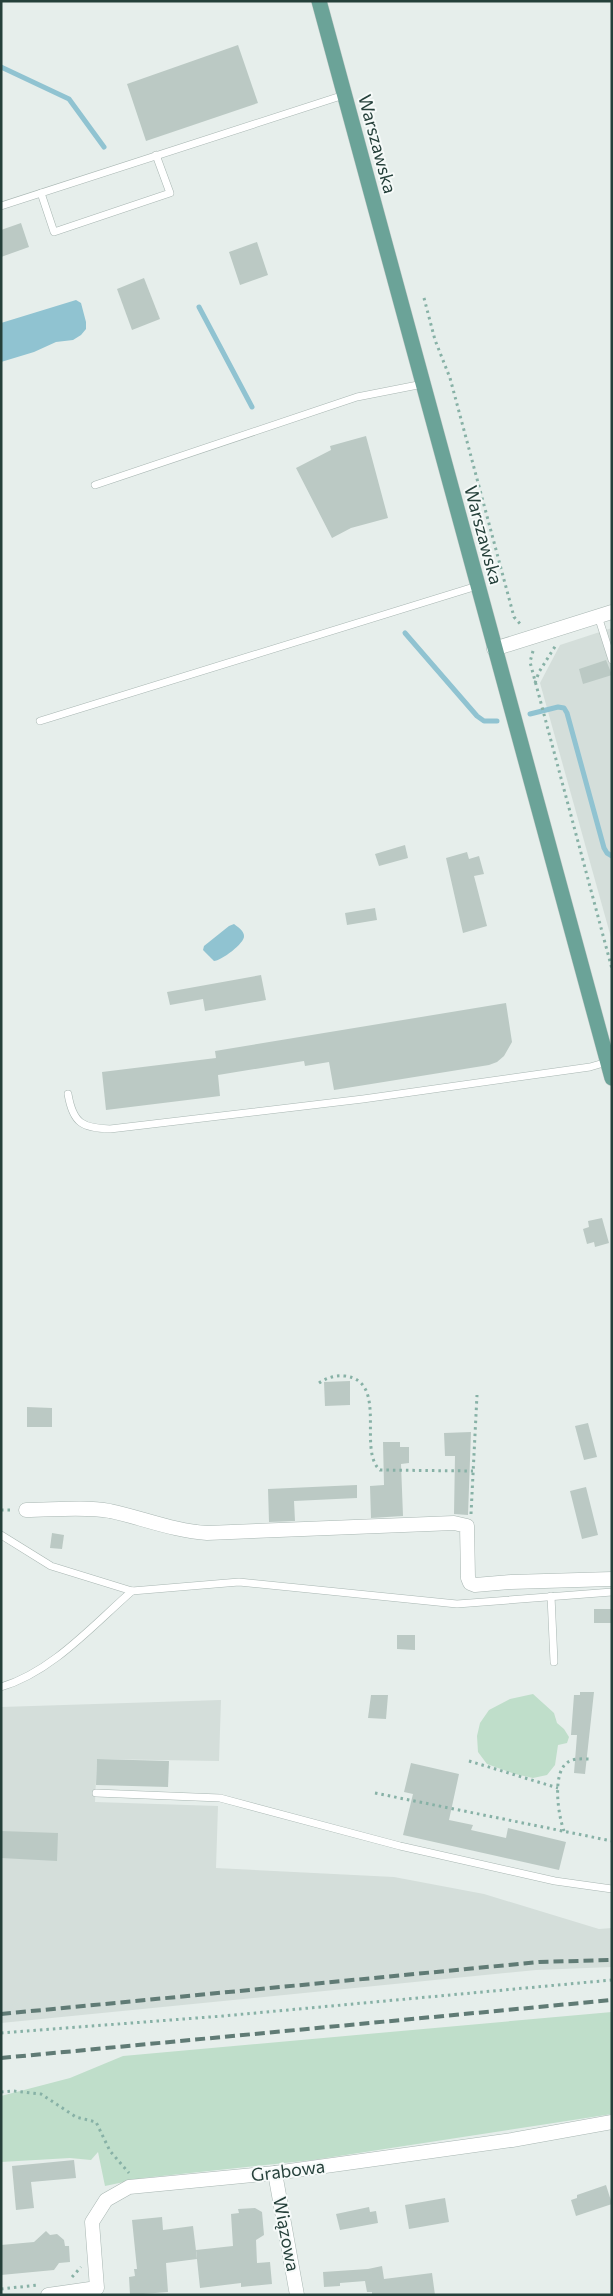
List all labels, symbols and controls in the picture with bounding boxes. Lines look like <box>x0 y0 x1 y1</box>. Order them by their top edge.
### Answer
street label: Warszawska <box>354 92 402 196</box>
street label: Warszawska <box>460 483 508 587</box>
street label: Grabowa <box>250 2155 326 2185</box>
street label: Wiązowa <box>269 2195 305 2273</box>

